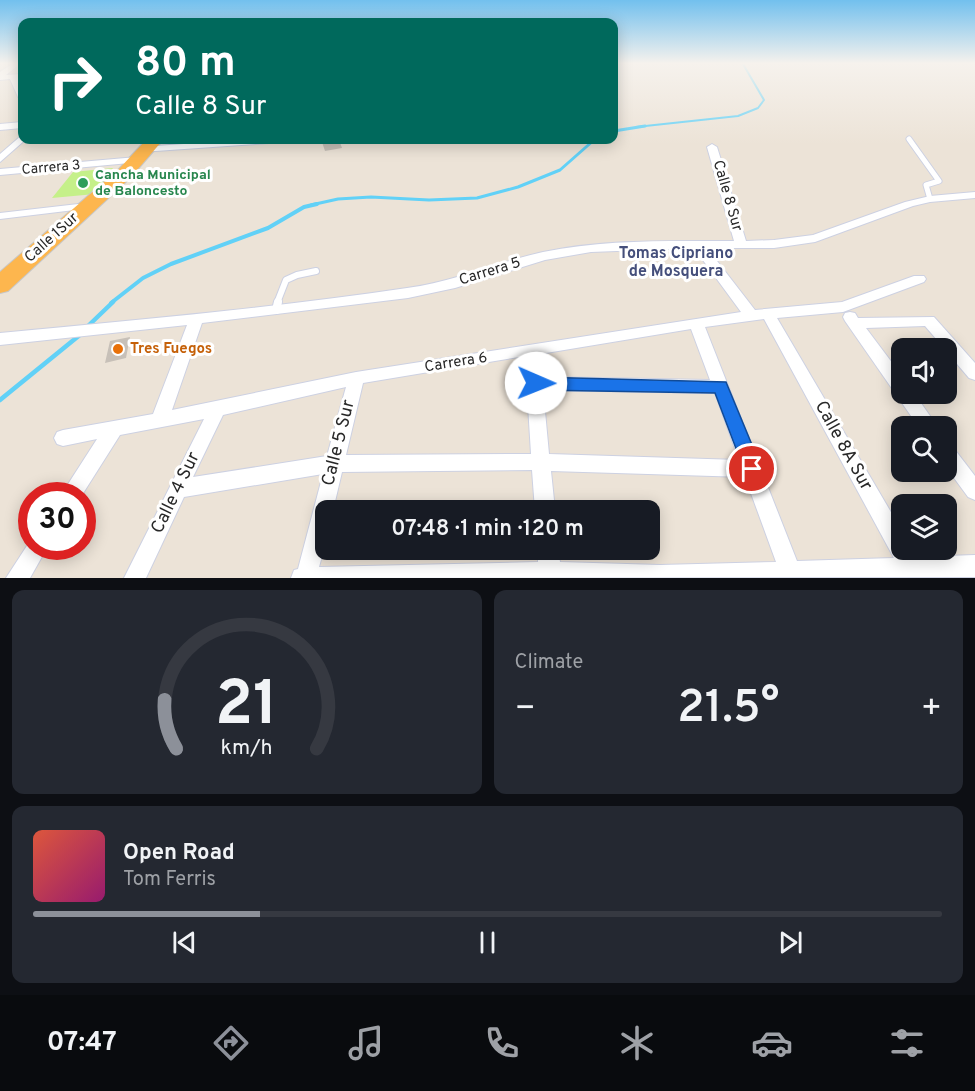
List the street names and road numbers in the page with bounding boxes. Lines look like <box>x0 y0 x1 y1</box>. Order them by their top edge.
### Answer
street label: Carrera 3 <box>21 157 81 179</box>
street label: Calle 8 Sur <box>708 158 746 234</box>
street label: Calle 1Sur <box>21 209 83 267</box>
street label: Carrera 5 <box>457 254 523 290</box>
street label: Carrera 6 <box>423 349 489 377</box>
street label: Calle 8A Sur <box>809 397 877 495</box>
street label: Calle 5 Sur <box>317 398 361 488</box>
street label: Calle 4 Sur <box>146 448 206 538</box>

